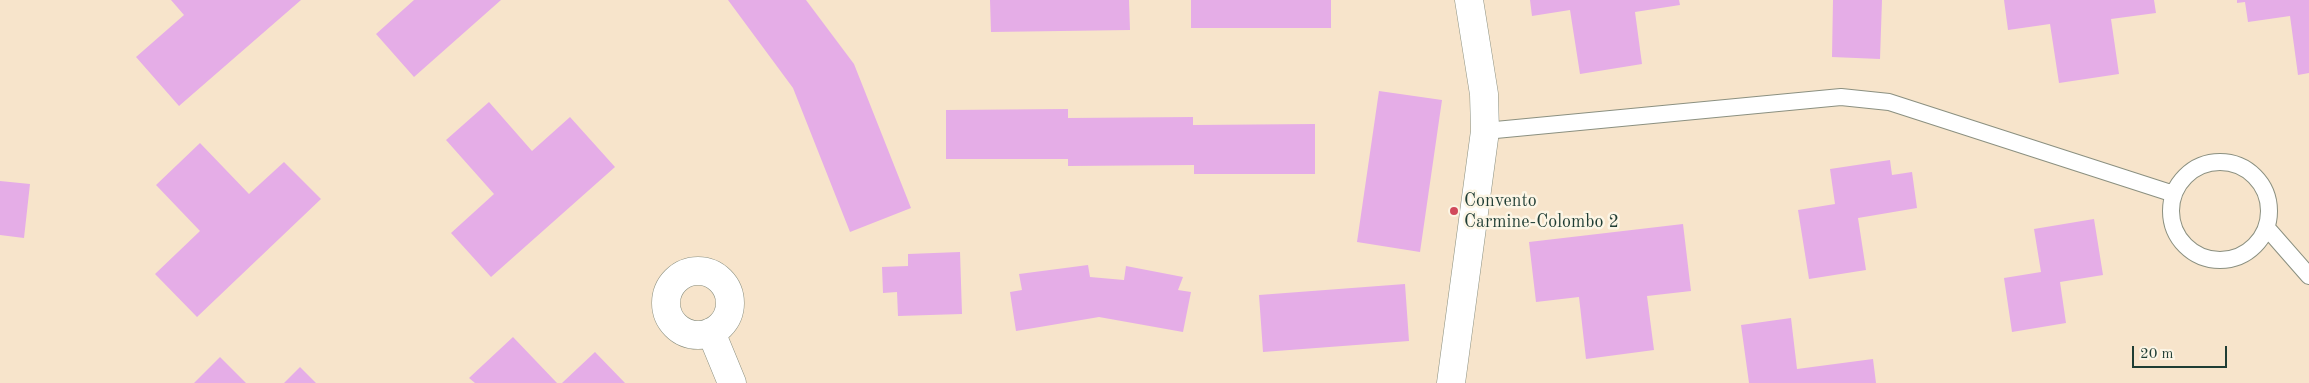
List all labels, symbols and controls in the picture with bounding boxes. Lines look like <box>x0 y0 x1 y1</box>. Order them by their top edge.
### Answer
place label: Convento Carmine-Colombo 2 <box>1464 190 1619 232</box>
marker: Convento Carmine-Colombo 2 <box>1448 205 1460 217</box>
scale bar <box>2134 336 2229 368</box>
text: 20 m <box>2140 347 2174 362</box>

